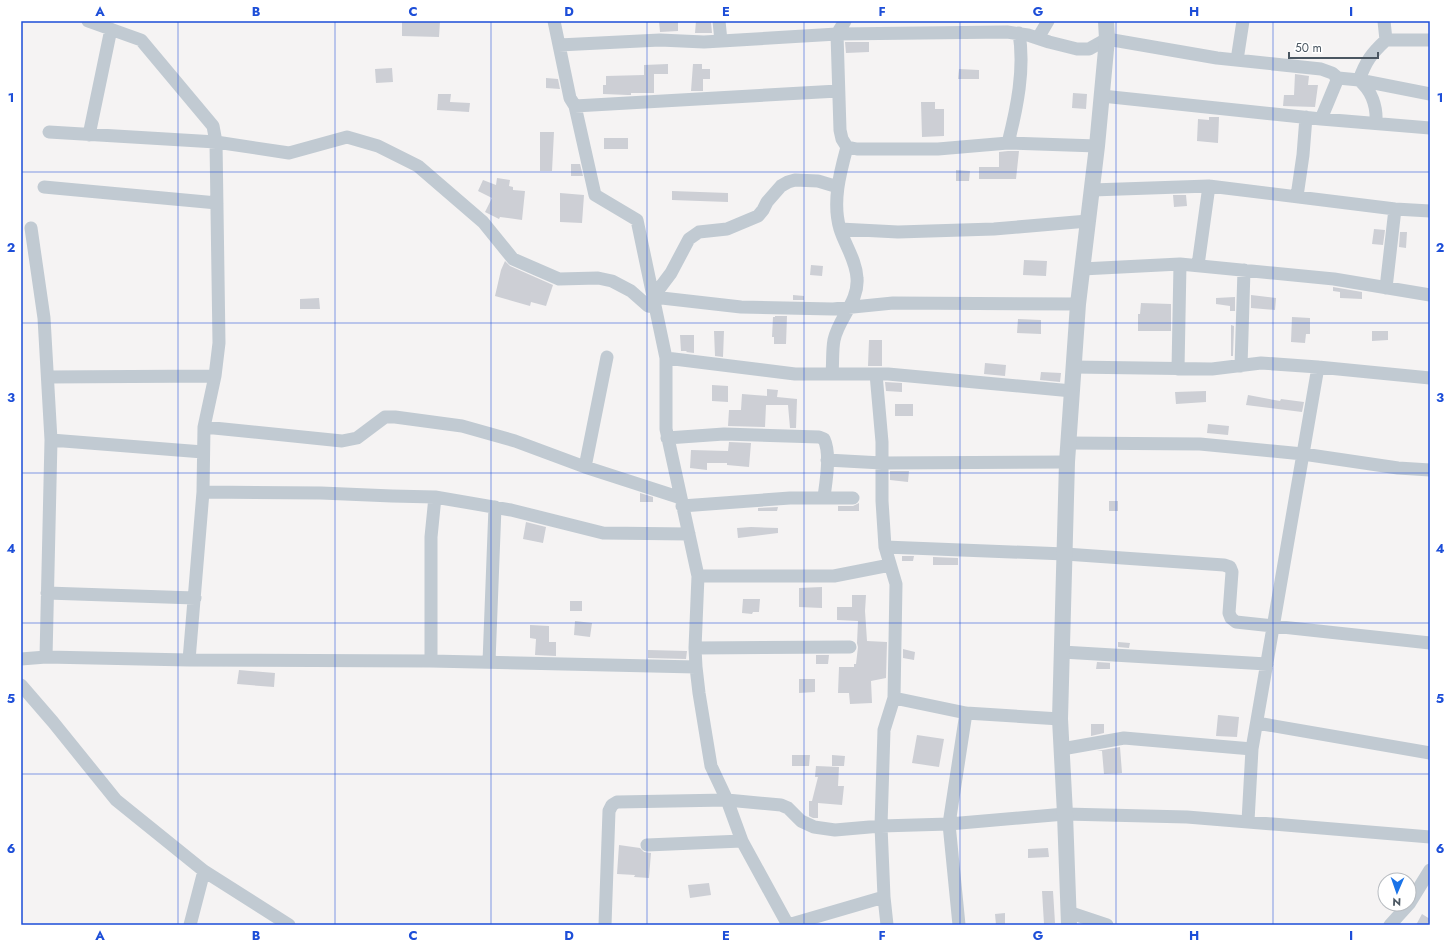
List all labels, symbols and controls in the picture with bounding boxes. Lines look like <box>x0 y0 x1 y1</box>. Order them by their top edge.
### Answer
text: A <box>94 2 105 21</box>
text: B <box>252 2 261 21</box>
text: C <box>408 2 418 21</box>
text: D <box>564 2 574 21</box>
text: E <box>722 2 730 21</box>
text: F <box>878 2 886 21</box>
text: G <box>1033 2 1044 21</box>
text: H <box>1189 2 1199 21</box>
text: I <box>1349 2 1353 21</box>
scale bar <box>1289 34 1378 60</box>
text: 50 m <box>1295 39 1322 57</box>
text: 1 <box>8 88 14 107</box>
text: 1 <box>1437 88 1443 107</box>
text: 2 <box>7 238 15 257</box>
text: 2 <box>1436 238 1444 257</box>
text: 3 <box>7 388 15 407</box>
text: 3 <box>1436 388 1444 407</box>
text: 4 <box>6 539 16 558</box>
text: 4 <box>1435 539 1445 558</box>
text: 5 <box>7 689 15 708</box>
text: 5 <box>1436 689 1444 708</box>
text: 6 <box>7 839 16 858</box>
text: 6 <box>1436 839 1445 858</box>
north arrow <box>1377 872 1417 912</box>
text: N <box>1392 894 1401 910</box>
text: A <box>94 926 105 945</box>
text: B <box>252 926 261 945</box>
text: C <box>408 926 418 945</box>
text: D <box>564 926 574 945</box>
text: E <box>722 926 730 945</box>
text: F <box>878 926 886 945</box>
text: G <box>1033 926 1044 945</box>
text: H <box>1189 926 1199 945</box>
text: I <box>1349 926 1353 945</box>

